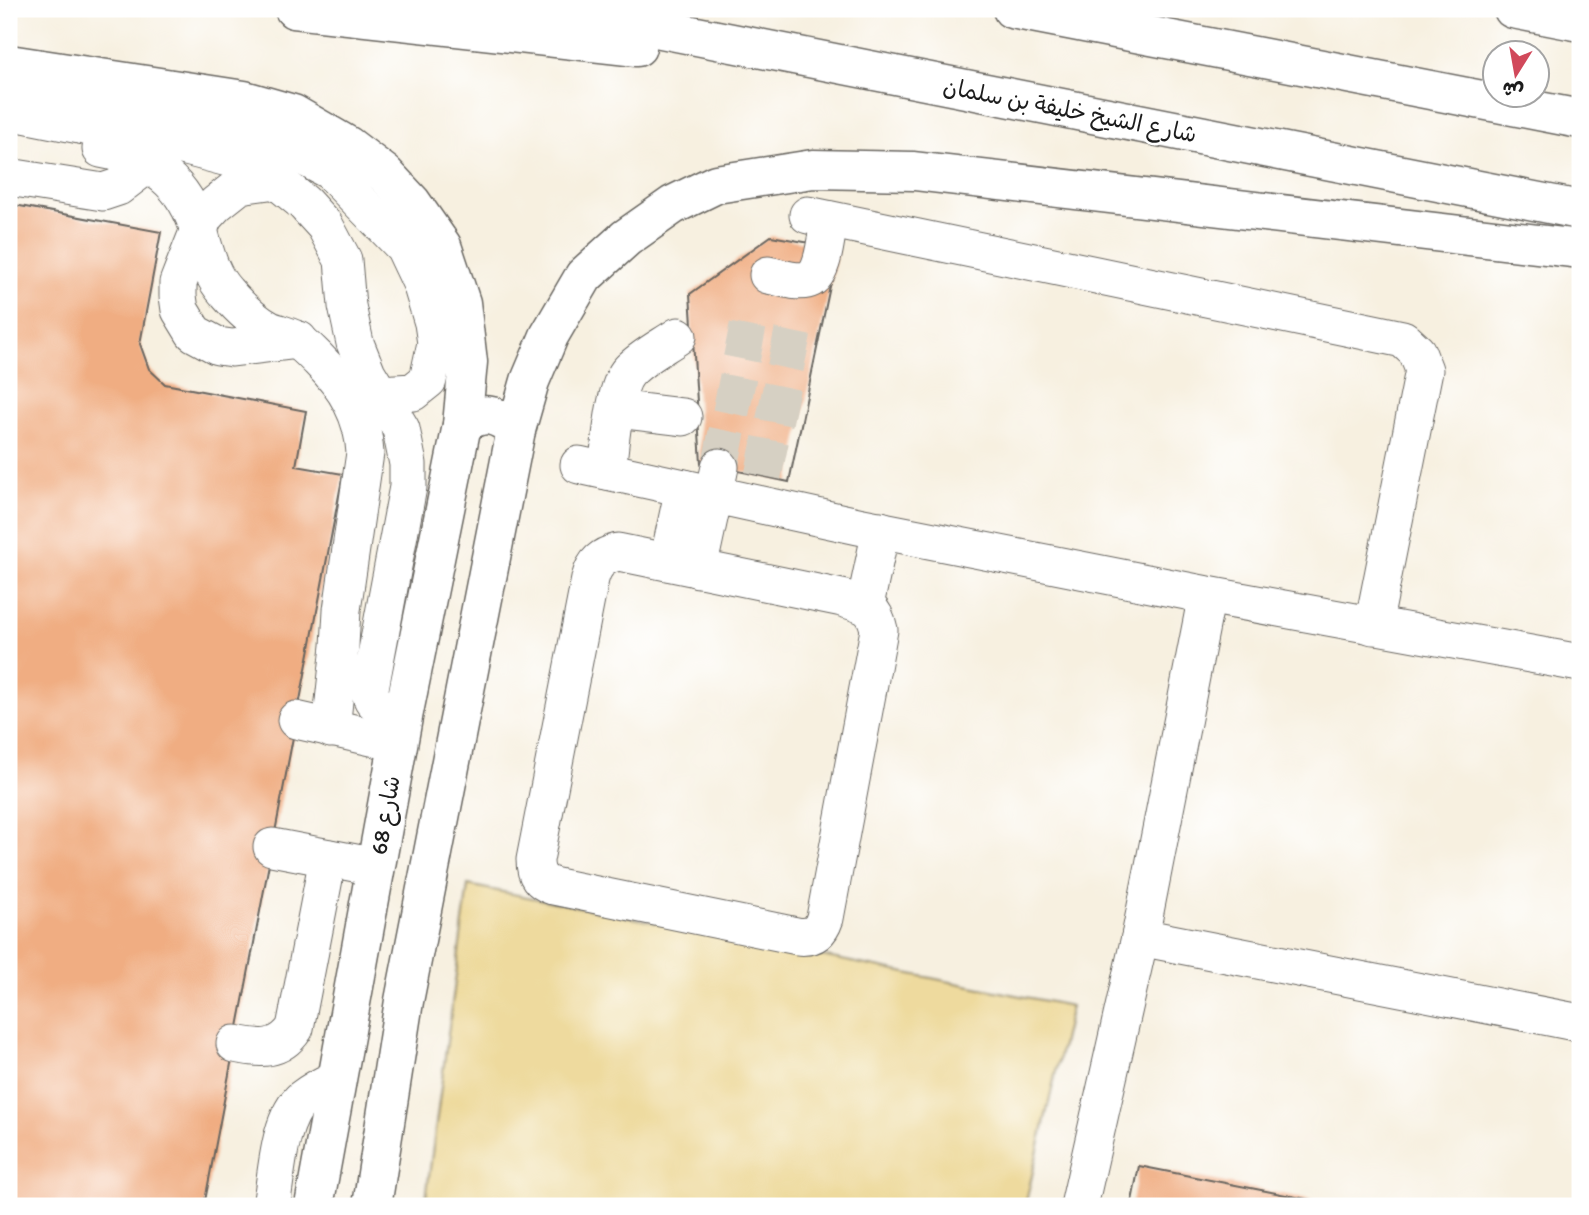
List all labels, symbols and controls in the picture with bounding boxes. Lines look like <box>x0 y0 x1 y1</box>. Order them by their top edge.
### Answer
north arrow <box>1480 38 1550 108</box>
street label: شارع الشيخ خليفة بن سلمان <box>941 72 1199 150</box>
text: ش <box>1500 77 1525 103</box>
street label: شارع 68 <box>364 773 408 857</box>

